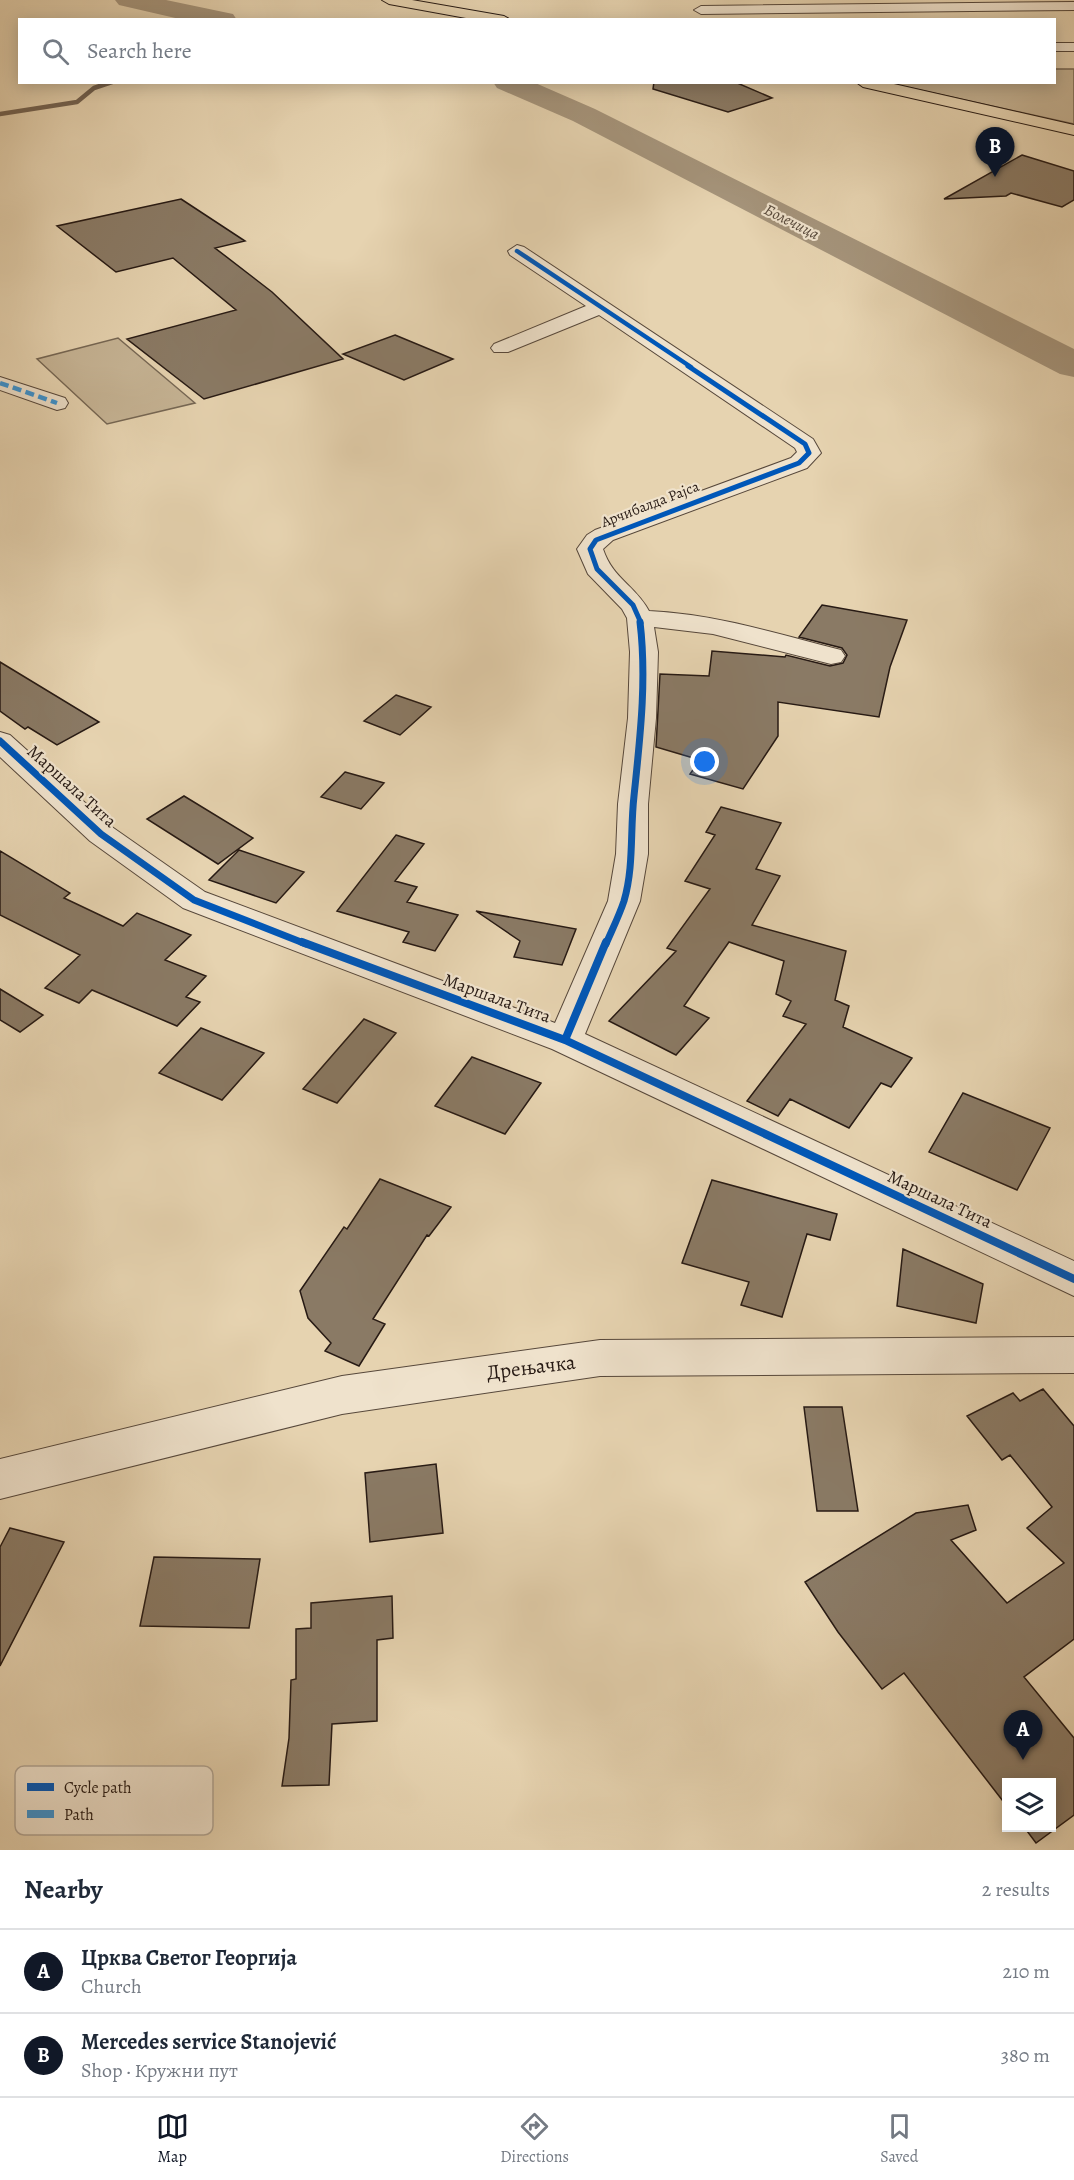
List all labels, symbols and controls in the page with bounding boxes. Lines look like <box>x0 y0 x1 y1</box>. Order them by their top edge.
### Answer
search box <box>18 18 1056 84</box>
icon: search <box>39 35 72 68</box>
text: Search here <box>87 36 192 66</box>
pin: B <box>976 128 1014 177</box>
water label: Болечица <box>760 199 823 245</box>
street label: Арчибалда Рајса <box>597 476 702 532</box>
street label: Маршала Тита <box>22 739 122 833</box>
your location <box>690 747 719 776</box>
street label: Маршала Тита <box>440 967 555 1029</box>
street label: Маршала Тита <box>884 1164 997 1234</box>
street label: Дрењачка <box>485 1348 577 1386</box>
pin: A <box>1004 1710 1042 1760</box>
legend <box>15 1766 213 1835</box>
text: Cycle path <box>64 1777 132 1799</box>
map controls <box>1002 1778 1056 1832</box>
button: layers <box>1002 1778 1056 1832</box>
text: Path <box>64 1804 94 1826</box>
text: Nearby <box>24 1872 103 1907</box>
text: 2 results <box>982 1876 1050 1903</box>
text: Црква Светог Георгија <box>81 1943 297 1973</box>
text: A <box>37 1958 50 1985</box>
text: 210 m <box>1002 1958 1050 1985</box>
text: Church <box>81 1973 142 2000</box>
text: Mercedes service Stanojević <box>81 2027 336 2057</box>
text: B <box>37 2042 50 2069</box>
text: 380 m <box>1001 2042 1050 2069</box>
text: Shop · Кружни пут <box>81 2057 238 2084</box>
tab: Map <box>156 2110 189 2168</box>
tab: Directions <box>500 2110 569 2168</box>
tab: Saved <box>880 2110 918 2168</box>

